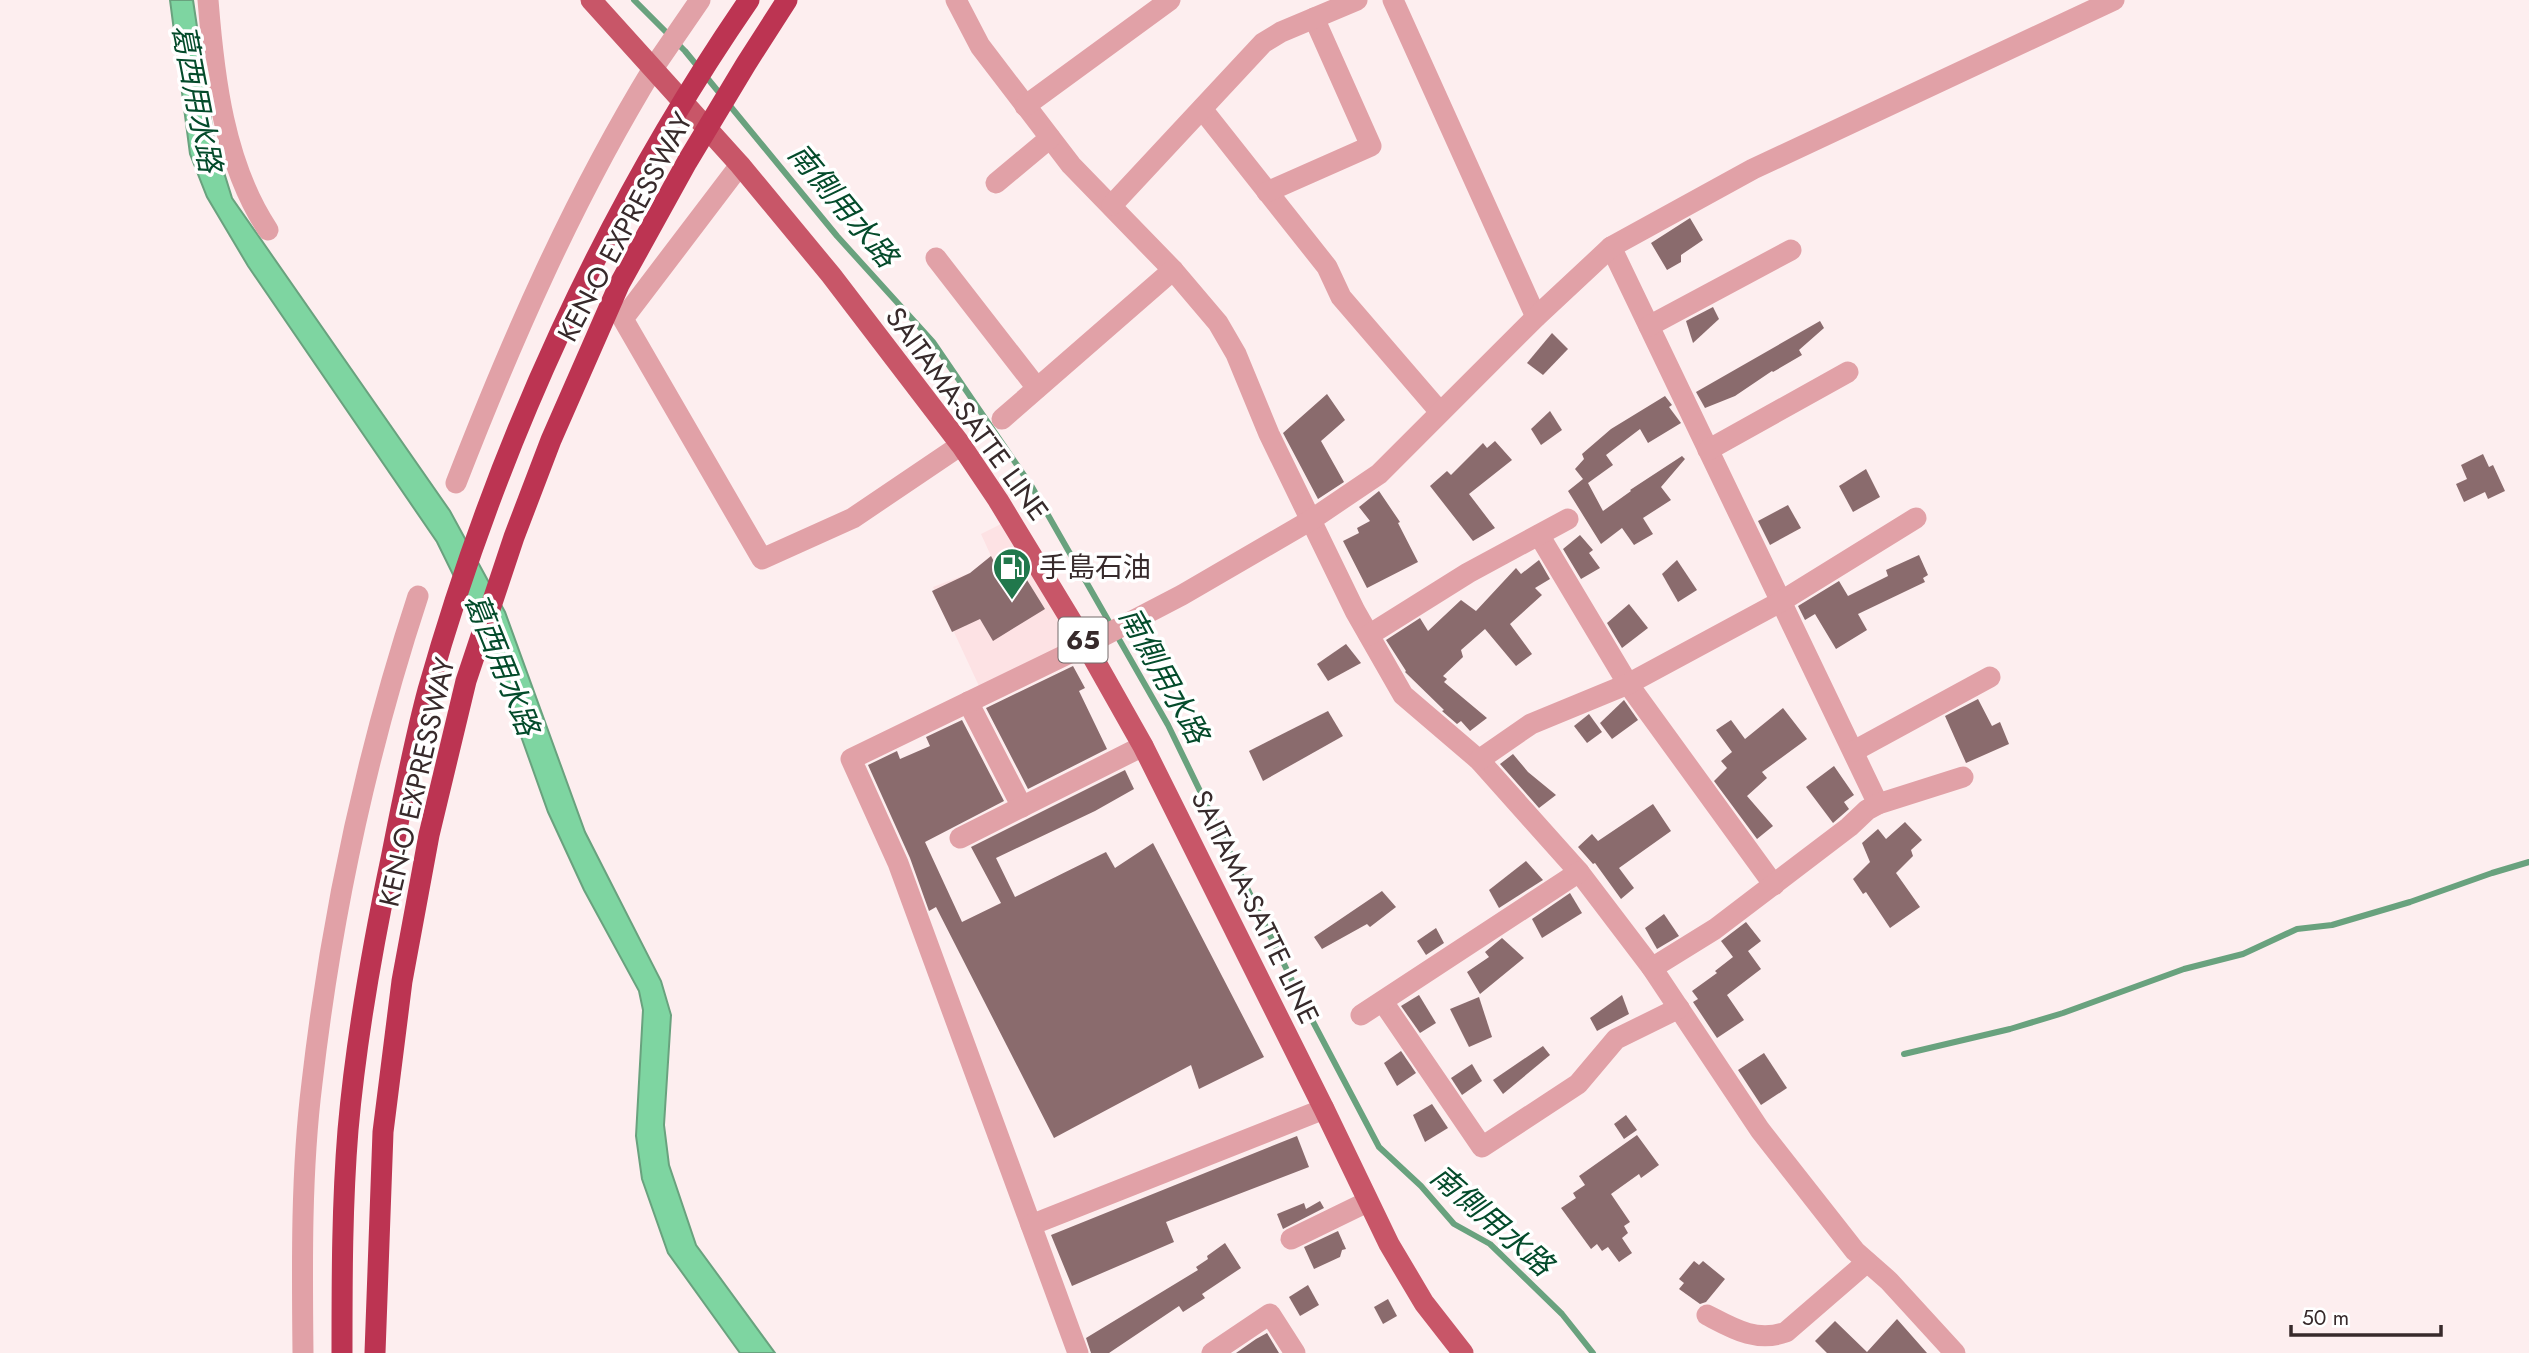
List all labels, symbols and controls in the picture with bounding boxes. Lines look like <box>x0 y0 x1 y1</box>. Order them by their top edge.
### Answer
water label: 葛西用水路 <box>162 20 233 179</box>
street label: KEN-O EXPRESSWAY <box>547 105 703 349</box>
water label: 南側用水路 <box>778 134 910 279</box>
street label: SAITAMA-SATTE LINE <box>875 299 1059 529</box>
fuel station icon: 手島石油 <box>991 546 1033 601</box>
place label: 手島石油 <box>1039 547 1151 588</box>
water label: 葛西用水路 <box>454 586 551 744</box>
water label: 南側用水路 <box>1109 599 1221 754</box>
road number: 65 <box>1058 618 1108 662</box>
street label: KEN-O EXPRESSWAY <box>368 653 466 911</box>
street label: SAITAMA-SATTE LINE <box>1181 783 1329 1031</box>
water label: 南側用水路 <box>1421 1155 1565 1287</box>
scale bar <box>2291 1294 2442 1338</box>
text: 50 m <box>2302 1303 2349 1333</box>

